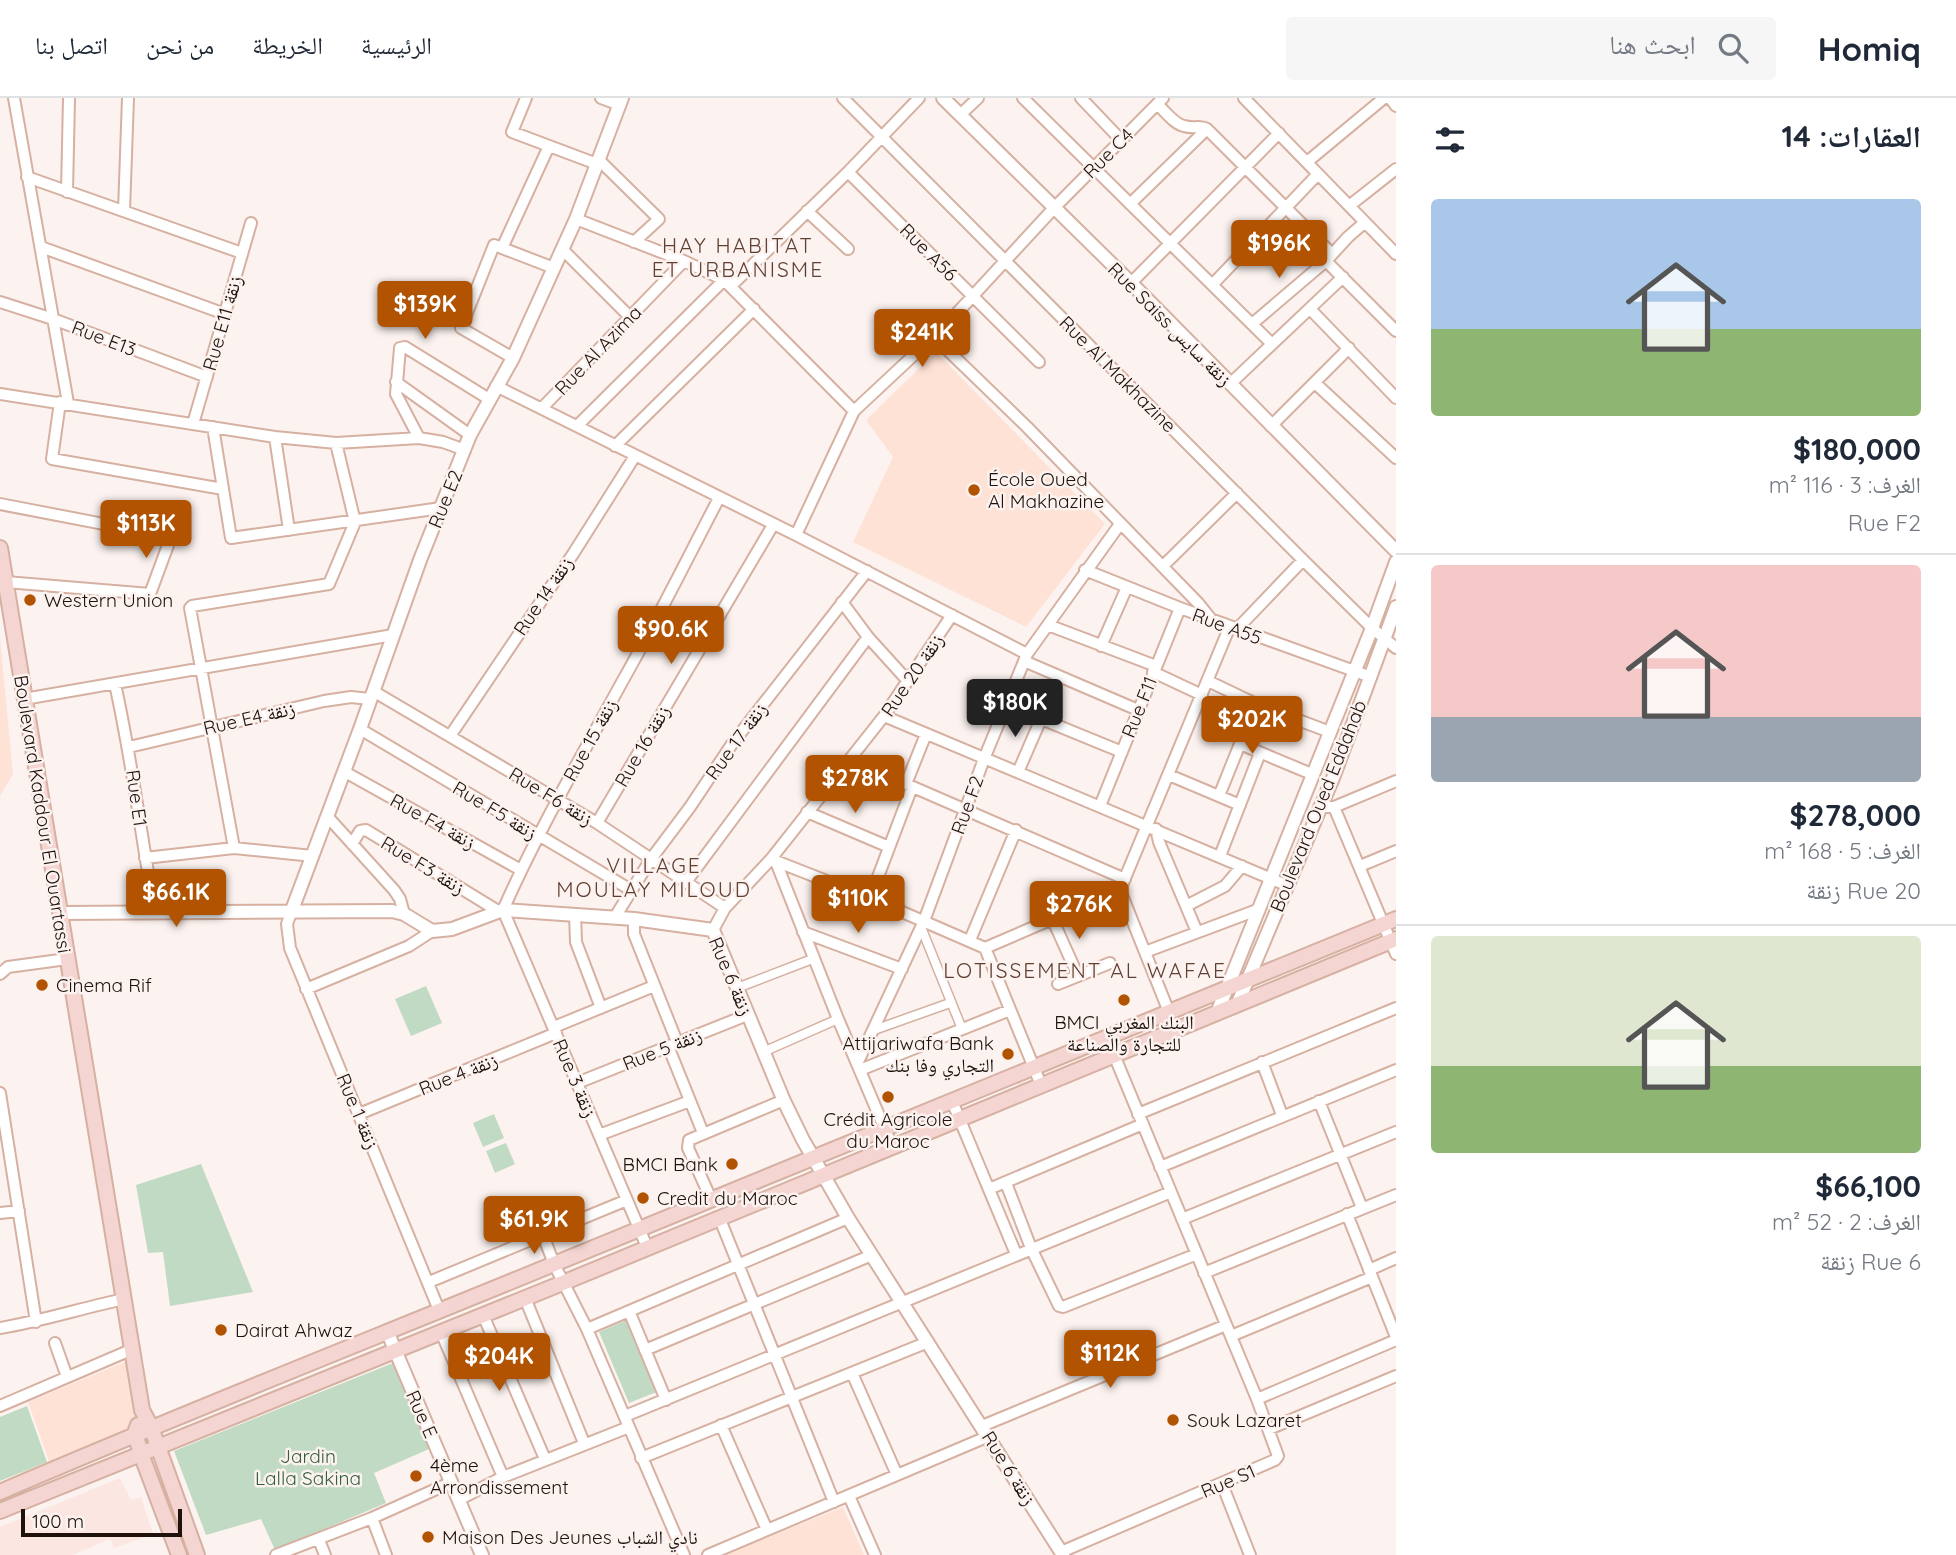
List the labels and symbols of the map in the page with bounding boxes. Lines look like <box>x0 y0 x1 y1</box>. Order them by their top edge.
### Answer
street label: Rue C4 <box>1078 123 1138 183</box>
street label: Rue A56 <box>895 218 963 286</box>
pin: $196K <box>1230 220 1328 280</box>
district label: HAY HABITAT ET URBANISME <box>652 232 824 282</box>
street label: Rue Saiss زنقة سايس <box>1103 257 1237 391</box>
street label: Rue E11 زنقة <box>197 273 247 373</box>
pin: $139K <box>376 282 474 341</box>
street label: Rue Al Azima <box>549 300 647 400</box>
pin: $241K <box>873 310 971 369</box>
street label: Rue Al Makhazine <box>1054 310 1182 438</box>
street label: Rue E13 <box>68 315 140 361</box>
street label: Rue E2 <box>423 466 467 532</box>
place label: École Oued Al Makhazine <box>988 467 1104 513</box>
marker: École Oued Al Makhazine <box>966 482 982 498</box>
pin: $113K <box>97 500 195 560</box>
street label: Rue 14 زنقة <box>508 552 578 640</box>
place label: Western Union <box>44 588 173 612</box>
marker: Western Union <box>22 592 38 608</box>
street label: Rue A55 <box>1189 602 1265 650</box>
pin: $90.6K <box>614 606 728 666</box>
street label: Rue 20 زنقة <box>876 629 948 721</box>
street label: Boulevard Kaddour El Ouartassi <box>9 673 77 955</box>
street label: Rue F11 <box>1116 673 1162 741</box>
pin: $180K <box>966 680 1064 739</box>
street label: Rue 15 زنقة <box>558 695 622 785</box>
street label: Rue E4 زنقة <box>201 696 297 740</box>
pin: $202K <box>1203 696 1301 756</box>
street label: Boulevard Oued Eddahab <box>1264 697 1372 915</box>
street label: Rue 17 زنقة <box>700 698 772 784</box>
street label: Rue 16 زنقة <box>609 701 675 791</box>
pin: $278K <box>806 756 904 815</box>
street label: Rue F6 زنقة <box>505 762 597 830</box>
street label: Rue E1 <box>121 768 153 828</box>
street label: Rue F2 <box>945 772 989 838</box>
street label: Rue F5 زنقة <box>448 775 542 845</box>
street label: Rue F4 زنقة <box>386 788 480 854</box>
street label: Rue F3 زنقة <box>377 831 469 899</box>
district label: VILLAGE MOULAY MILOUD <box>556 852 752 902</box>
pin: $66.1K <box>119 870 233 929</box>
pin: $110K <box>809 876 907 935</box>
pin: $276K <box>1030 882 1128 941</box>
street label: Rue 6 زنقة <box>704 933 758 1019</box>
district label: LOTISSEMENT AL WAFAE <box>943 957 1227 983</box>
place label: Cinema Rif <box>56 973 152 997</box>
marker: Cinema Rif <box>34 977 50 993</box>
marker: BMCI البنك المغربي للتجارة والصناعة <box>1116 992 1132 1008</box>
place label: BMCI البنك المغربي للتجارة والصناعة <box>1054 1010 1194 1056</box>
street label: Rue 5 زنقة <box>619 1022 705 1076</box>
place label: Attijariwafa Bank التجاري وفا بنك <box>842 1031 994 1081</box>
street label: Rue 3 زنقة <box>548 1035 602 1121</box>
marker: Attijariwafa Bank التجاري وفا بنك <box>1000 1046 1016 1062</box>
street label: Rue 4 زنقة <box>415 1047 501 1101</box>
street label: Rue 1 زنقة <box>331 1069 385 1153</box>
marker: Crédit Agricole du Maroc <box>880 1089 896 1105</box>
place label: Crédit Agricole du Maroc <box>823 1107 953 1153</box>
place label: BMCI Bank <box>623 1152 718 1176</box>
marker: BMCI Bank <box>724 1156 740 1172</box>
place label: Credit du Maroc <box>657 1186 798 1210</box>
marker: Credit du Maroc <box>635 1190 651 1206</box>
pin: $61.9K <box>477 1196 591 1256</box>
place label: Dairat Ahwaz <box>235 1318 353 1342</box>
marker: Dairat Ahwaz <box>213 1322 229 1338</box>
pin: $112K <box>1061 1330 1159 1390</box>
pin: $204K <box>450 1334 548 1393</box>
street label: Rue E <box>401 1386 443 1442</box>
place label: Souk Lazaret <box>1187 1408 1302 1432</box>
marker: Souk Lazaret <box>1165 1412 1181 1428</box>
street label: Rue 6 زنقة <box>977 1426 1041 1510</box>
park label: Jardin Lalla Sakina <box>255 1444 361 1490</box>
place label: 4ème Arrondissement <box>430 1453 569 1499</box>
street label: Rue S1 <box>1197 1459 1259 1503</box>
marker: 4ème Arrondissement <box>408 1468 424 1484</box>
scale bar <box>21 1506 182 1538</box>
place label: Maison Des Jeunes نادي الشباب <box>442 1525 698 1553</box>
marker: Maison Des Jeunes نادي الشباب <box>420 1529 436 1545</box>

